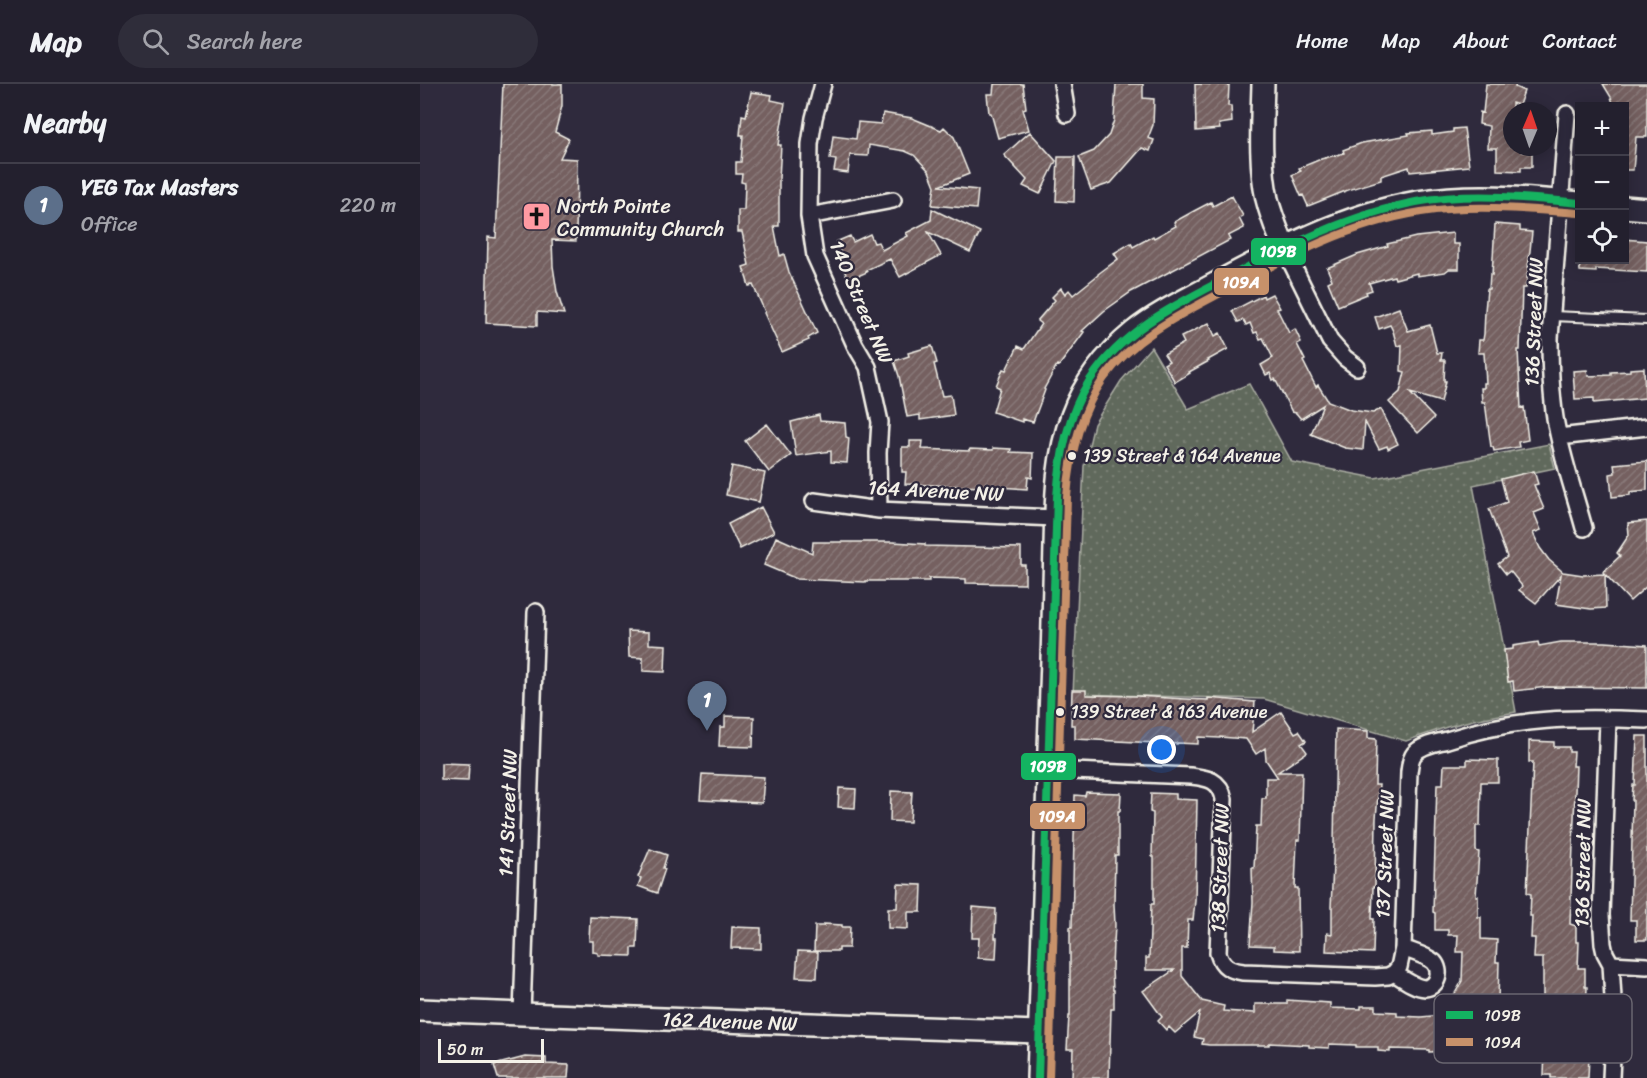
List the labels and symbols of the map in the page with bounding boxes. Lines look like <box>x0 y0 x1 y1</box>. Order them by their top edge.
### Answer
north arrow <box>1503 102 1557 156</box>
place label: North Pointe Community Church <box>557 189 724 247</box>
church icon: North Pointe Community Church <box>520 201 552 233</box>
street label: 140 Street NW <box>819 235 903 370</box>
line badge: 109B <box>1250 237 1307 266</box>
text: 109B <box>1260 237 1297 266</box>
street label: 136 Street NW <box>1514 257 1554 387</box>
line badge: 109A <box>1213 267 1270 296</box>
text: 109A <box>1222 268 1260 297</box>
place label: 139 Street & 164 Avenue <box>1083 440 1281 472</box>
marker: 139 Street & 164 Avenue <box>1066 450 1078 462</box>
street label: 164 Avenue NW <box>867 470 1005 512</box>
pin: 1 <box>688 682 726 731</box>
place label: 139 Street & 163 Avenue <box>1071 696 1268 728</box>
marker: 139 Street & 163 Avenue <box>1054 706 1066 718</box>
your location <box>1147 735 1176 764</box>
street label: 141 Street NW <box>488 748 528 877</box>
line badge: 109B <box>1020 752 1077 781</box>
text: 109B <box>1030 752 1067 781</box>
street label: 137 Street NW <box>1365 789 1405 919</box>
street label: 136 Street NW <box>1564 798 1602 928</box>
line badge: 109A <box>1029 802 1086 830</box>
text: 109A <box>1038 802 1076 831</box>
street label: 138 Street NW <box>1200 802 1240 933</box>
legend <box>1434 994 1632 1063</box>
street label: 162 Avenue NW <box>662 1001 798 1041</box>
text: 109B <box>1484 1001 1521 1030</box>
text: 109A <box>1484 1028 1521 1057</box>
scale bar <box>438 1036 544 1064</box>

